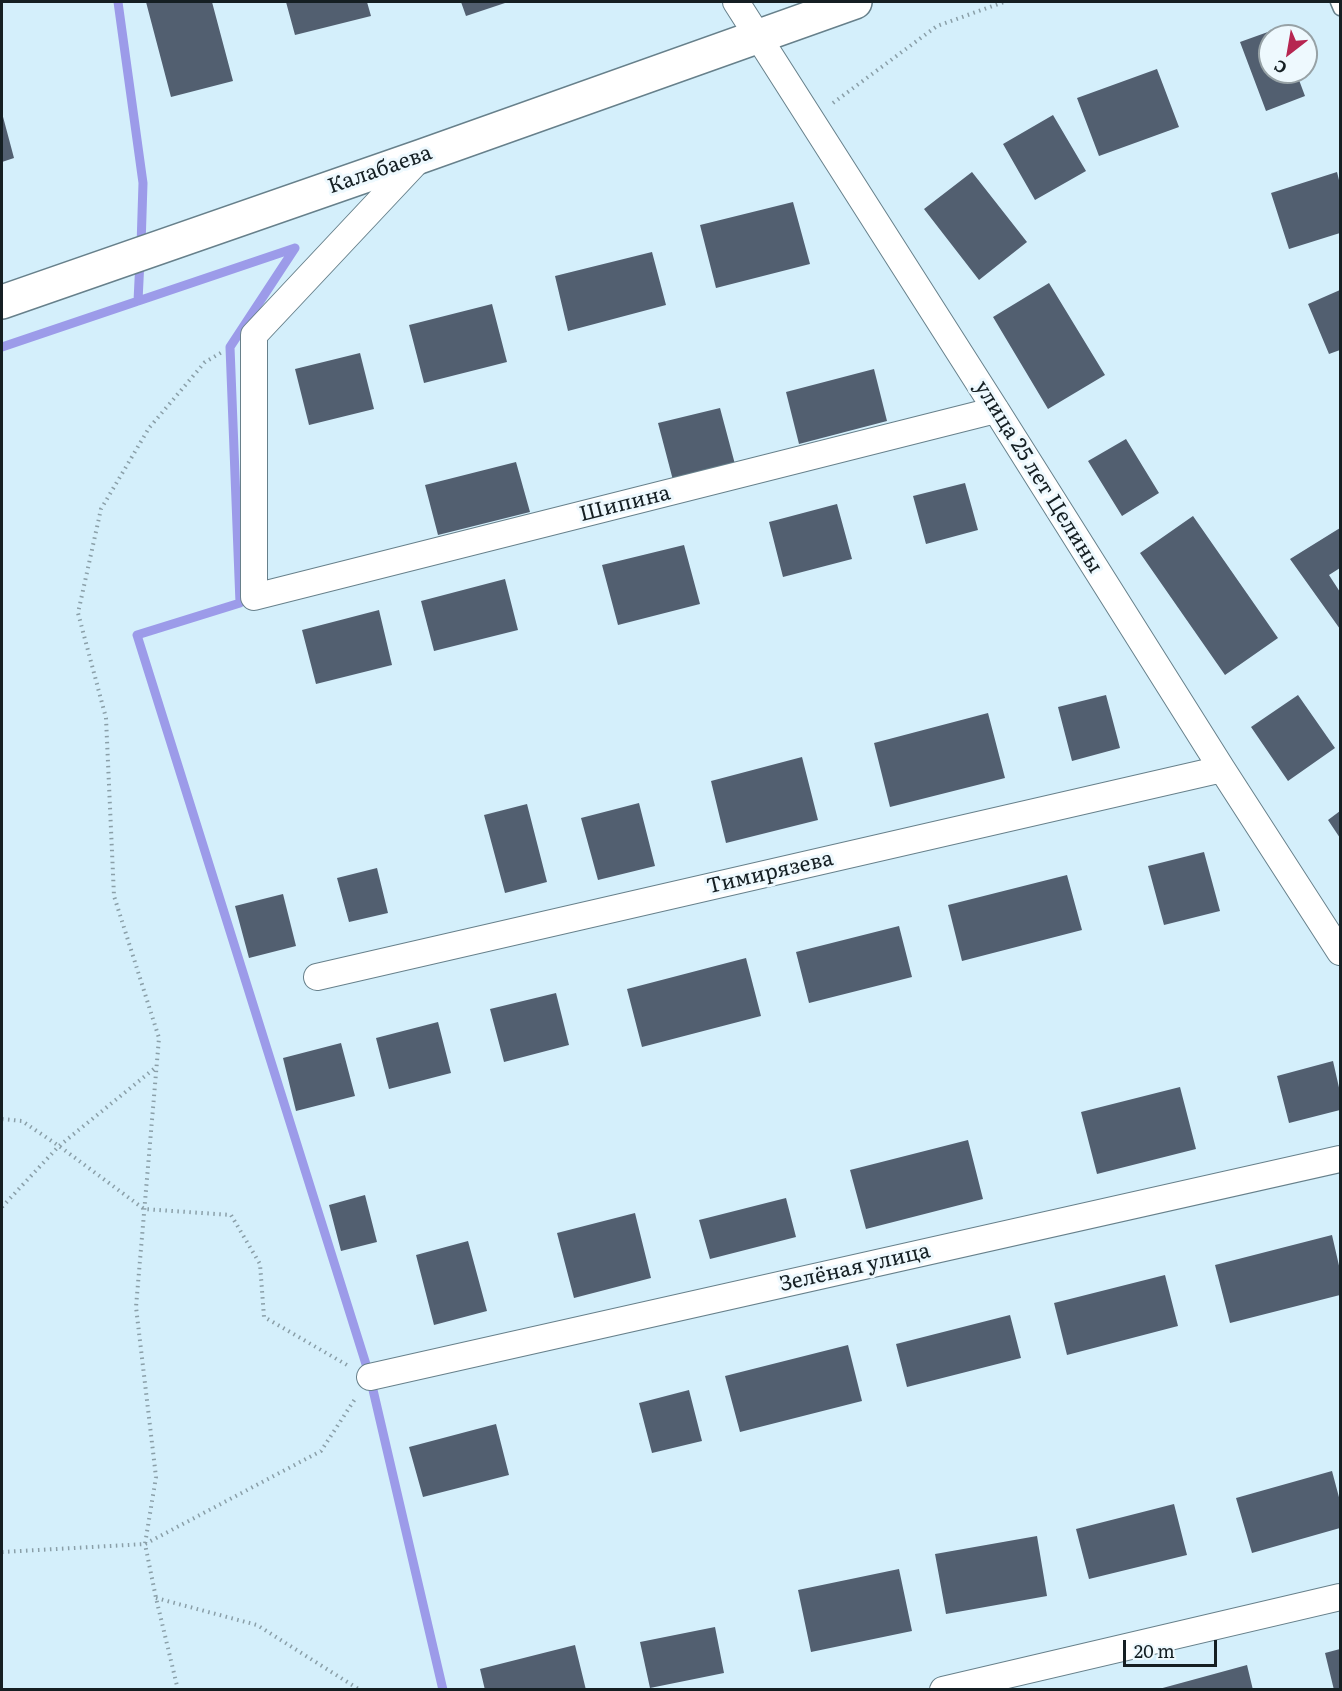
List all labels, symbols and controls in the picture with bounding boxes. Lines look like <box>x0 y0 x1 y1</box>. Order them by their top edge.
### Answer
north arrow <box>1258 24 1318 84</box>
text: С <box>1269 54 1291 81</box>
street label: Калабаева <box>325 140 435 200</box>
street label: улица 25 лет Целины <box>968 376 1108 578</box>
street label: Шипина <box>577 481 673 527</box>
street label: Тимирязева <box>704 846 836 900</box>
street label: Зелёная улица <box>777 1238 933 1298</box>
scale bar <box>1126 1628 1220 1666</box>
text: 20 m <box>1134 1637 1175 1664</box>

